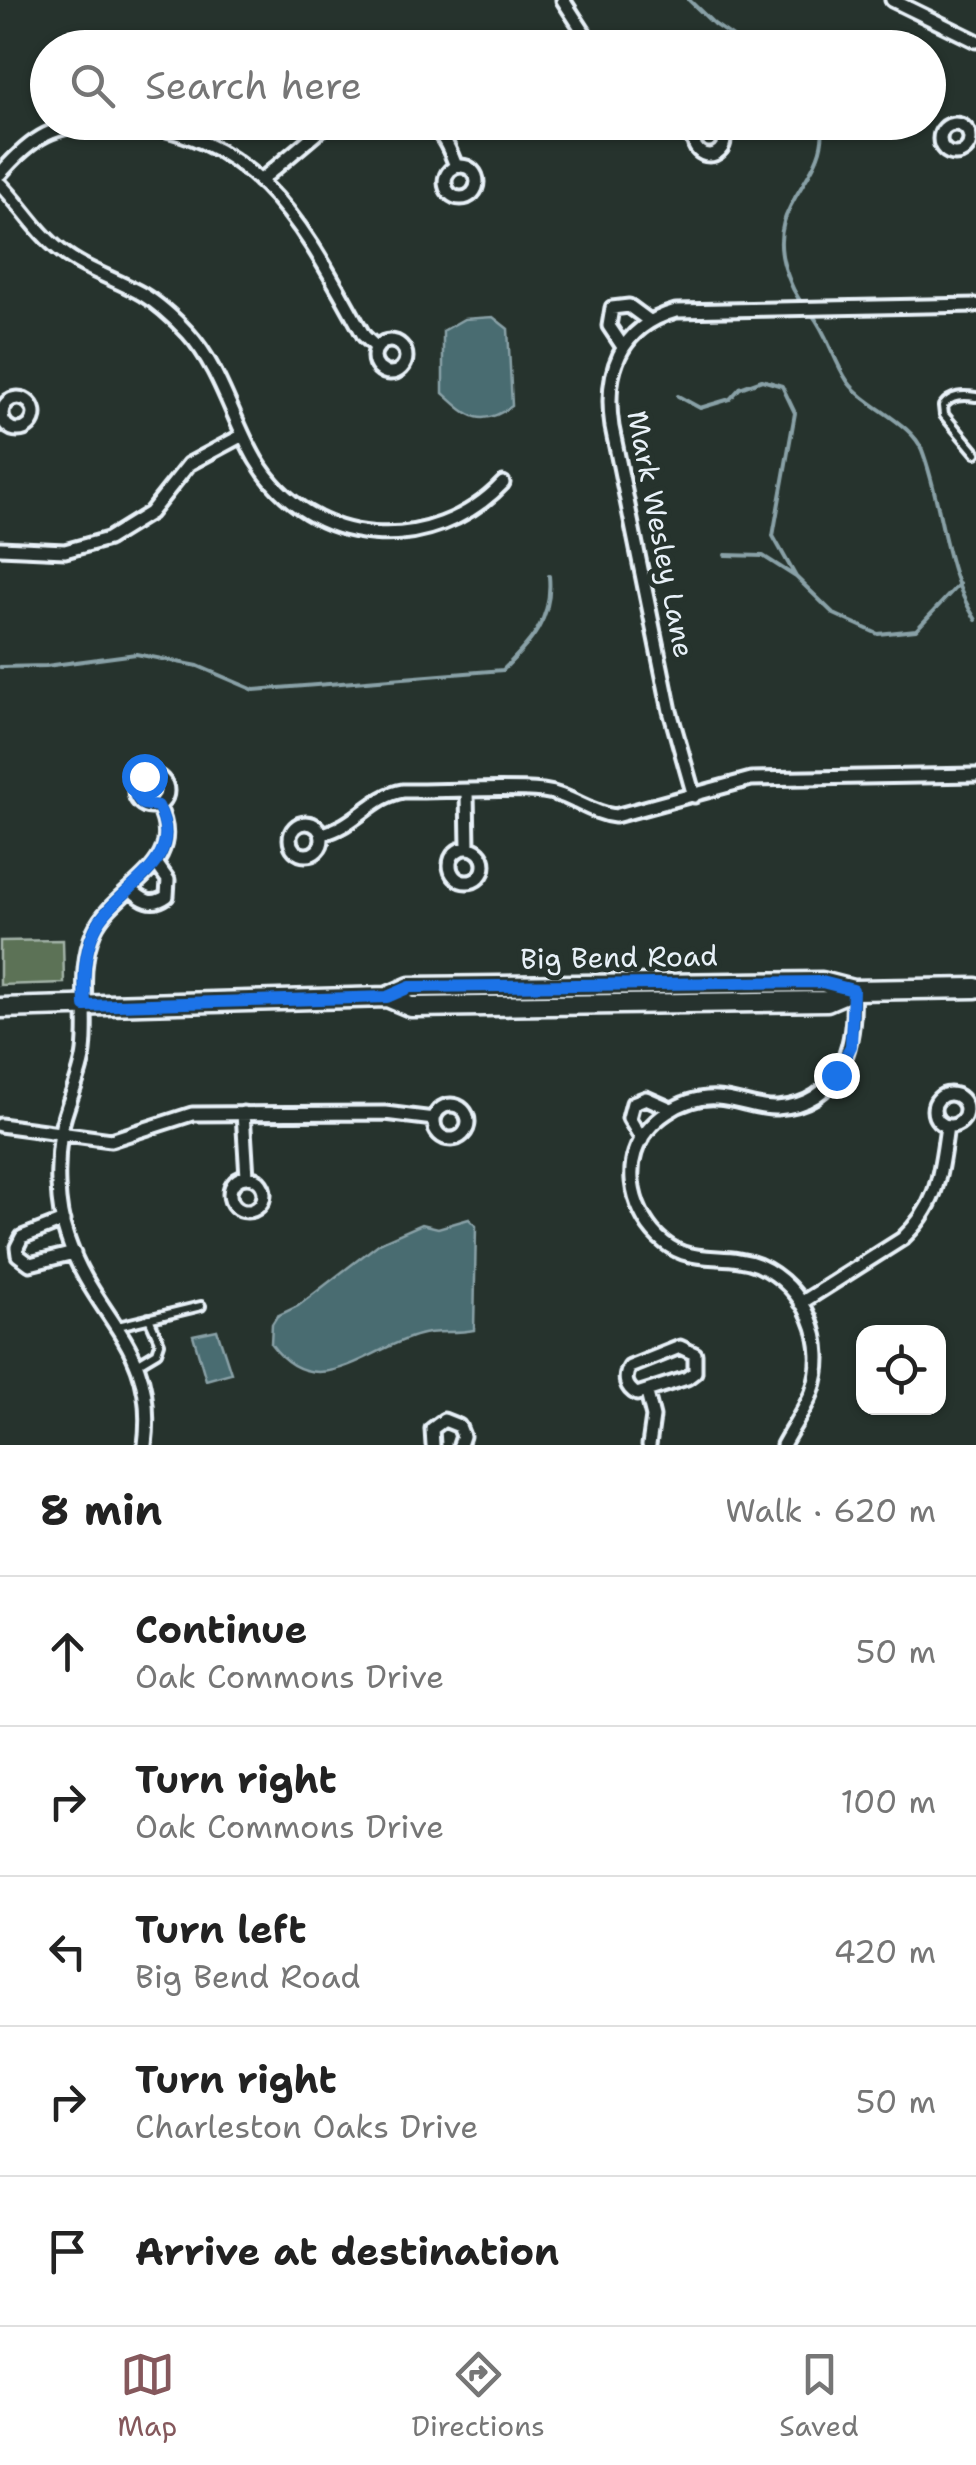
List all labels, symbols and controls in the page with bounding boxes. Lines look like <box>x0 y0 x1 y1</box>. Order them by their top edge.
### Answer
search box <box>30 30 946 140</box>
icon: search <box>65 58 120 113</box>
text: Search here <box>145 60 362 111</box>
street label: Mark Wesley Lane <box>618 407 704 661</box>
route start <box>122 754 168 800</box>
street label: Big Bend Road <box>520 936 718 978</box>
route end <box>814 1053 860 1099</box>
map controls <box>856 1325 946 1415</box>
button: locate <box>856 1325 946 1415</box>
text: 8 min <box>40 1482 162 1538</box>
text: Walk · 620 m <box>725 1489 936 1532</box>
text: Continue <box>135 1604 307 1655</box>
icon: ahead <box>40 1624 95 1679</box>
text: 50 m <box>856 1630 936 1673</box>
text: Oak Commons Drive <box>135 1655 444 1698</box>
text: Turn right <box>135 1754 337 1805</box>
icon: right <box>40 1774 95 1829</box>
text: 100 m <box>840 1780 936 1823</box>
text: Oak Commons Drive <box>135 1805 444 1848</box>
text: Turn left <box>135 1904 307 1955</box>
icon: left <box>40 1924 95 1979</box>
text: 420 m <box>834 1930 936 1973</box>
text: Big Bend Road <box>135 1955 361 1998</box>
text: Turn right <box>135 2054 337 2105</box>
icon: right <box>40 2074 95 2129</box>
text: 50 m <box>856 2080 936 2123</box>
text: Charleston Oaks Drive <box>135 2105 478 2148</box>
icon: arrive <box>40 2224 95 2279</box>
text: Arrive at destination <box>135 2226 559 2277</box>
tab: Map <box>117 2347 177 2445</box>
tab: Directions <box>412 2347 545 2445</box>
tab: Saved <box>779 2347 859 2445</box>

